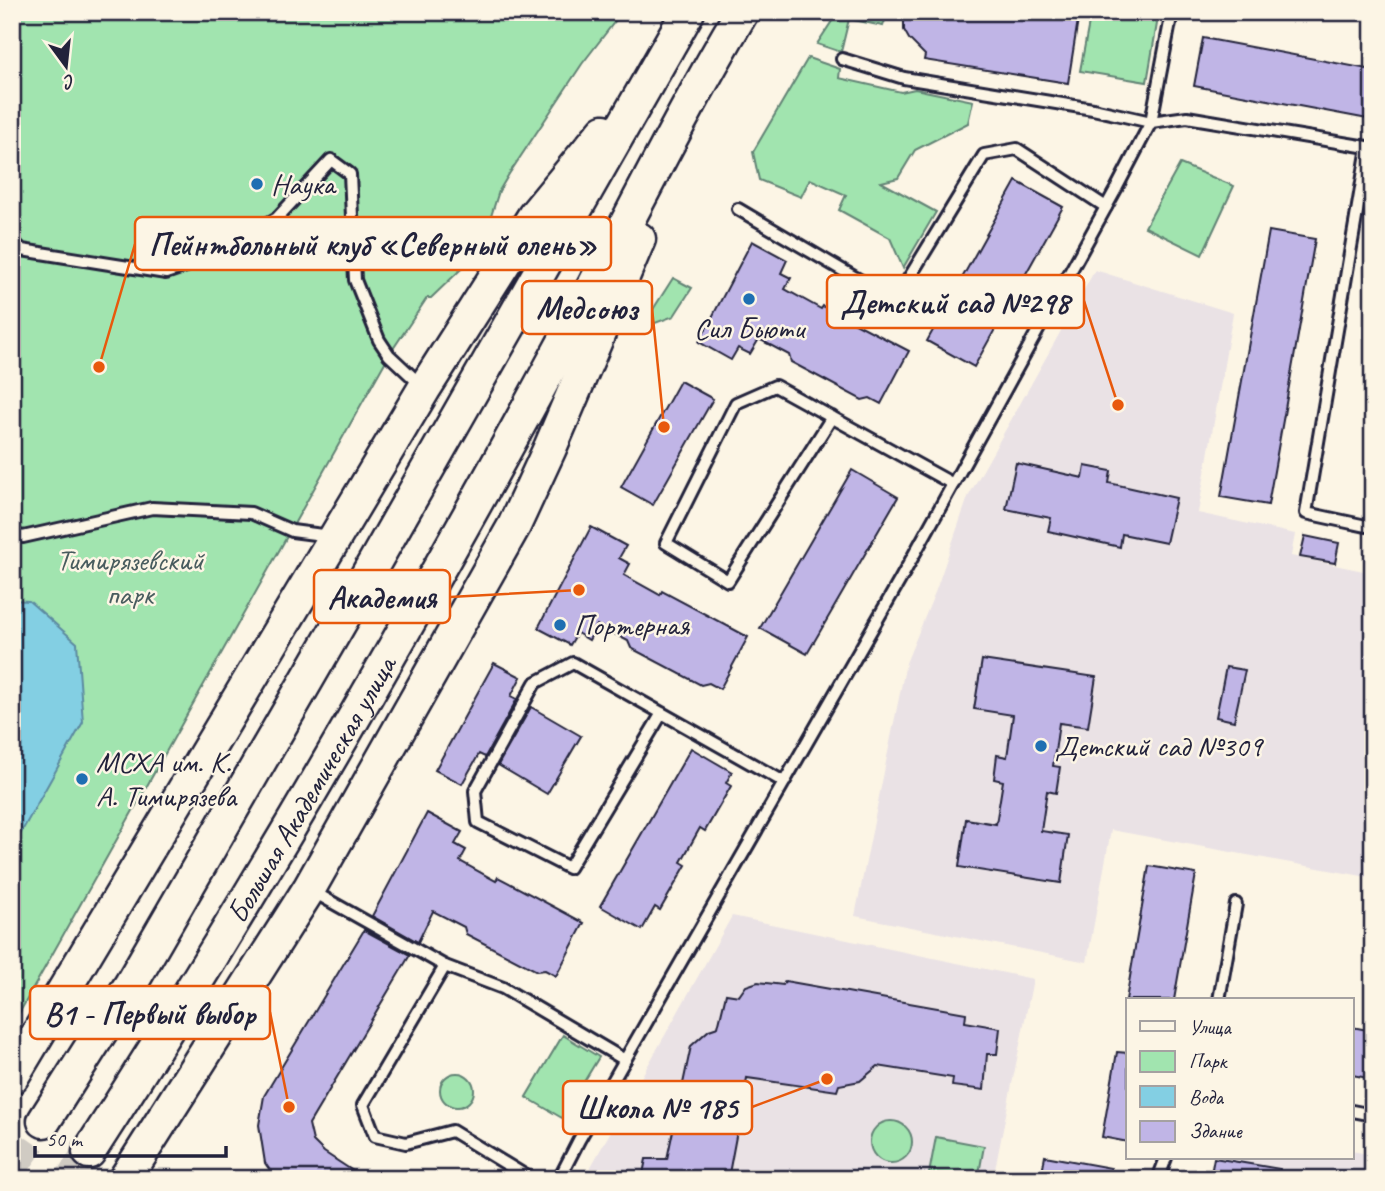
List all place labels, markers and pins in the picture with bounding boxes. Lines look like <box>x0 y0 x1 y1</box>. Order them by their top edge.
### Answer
place label: Наука <box>271 165 337 203</box>
marker: Наука <box>249 176 265 192</box>
callout: Пейнтбольный клуб «Северный олень» <box>135 217 611 270</box>
callout: Детский сад №298 <box>827 275 1084 328</box>
callout: Медсоюз <box>522 281 652 334</box>
marker: Сил Бьюти <box>741 291 757 307</box>
place label: Сил Бьюти <box>694 309 806 347</box>
callout: Академия <box>314 570 450 623</box>
place label: Портерная <box>574 606 690 644</box>
marker: Портерная <box>552 617 568 633</box>
place label: Детский сад №309 <box>1055 727 1265 765</box>
marker: Детский сад №309 <box>1033 738 1049 754</box>
place label: МСХА им. К. А. Тимирязева <box>96 743 238 815</box>
marker: МСХА им. К. А. Тимирязева <box>74 771 90 787</box>
callout: В1 - Первый выбор <box>30 986 270 1039</box>
callout: Школа № 185 <box>563 1081 752 1134</box>

